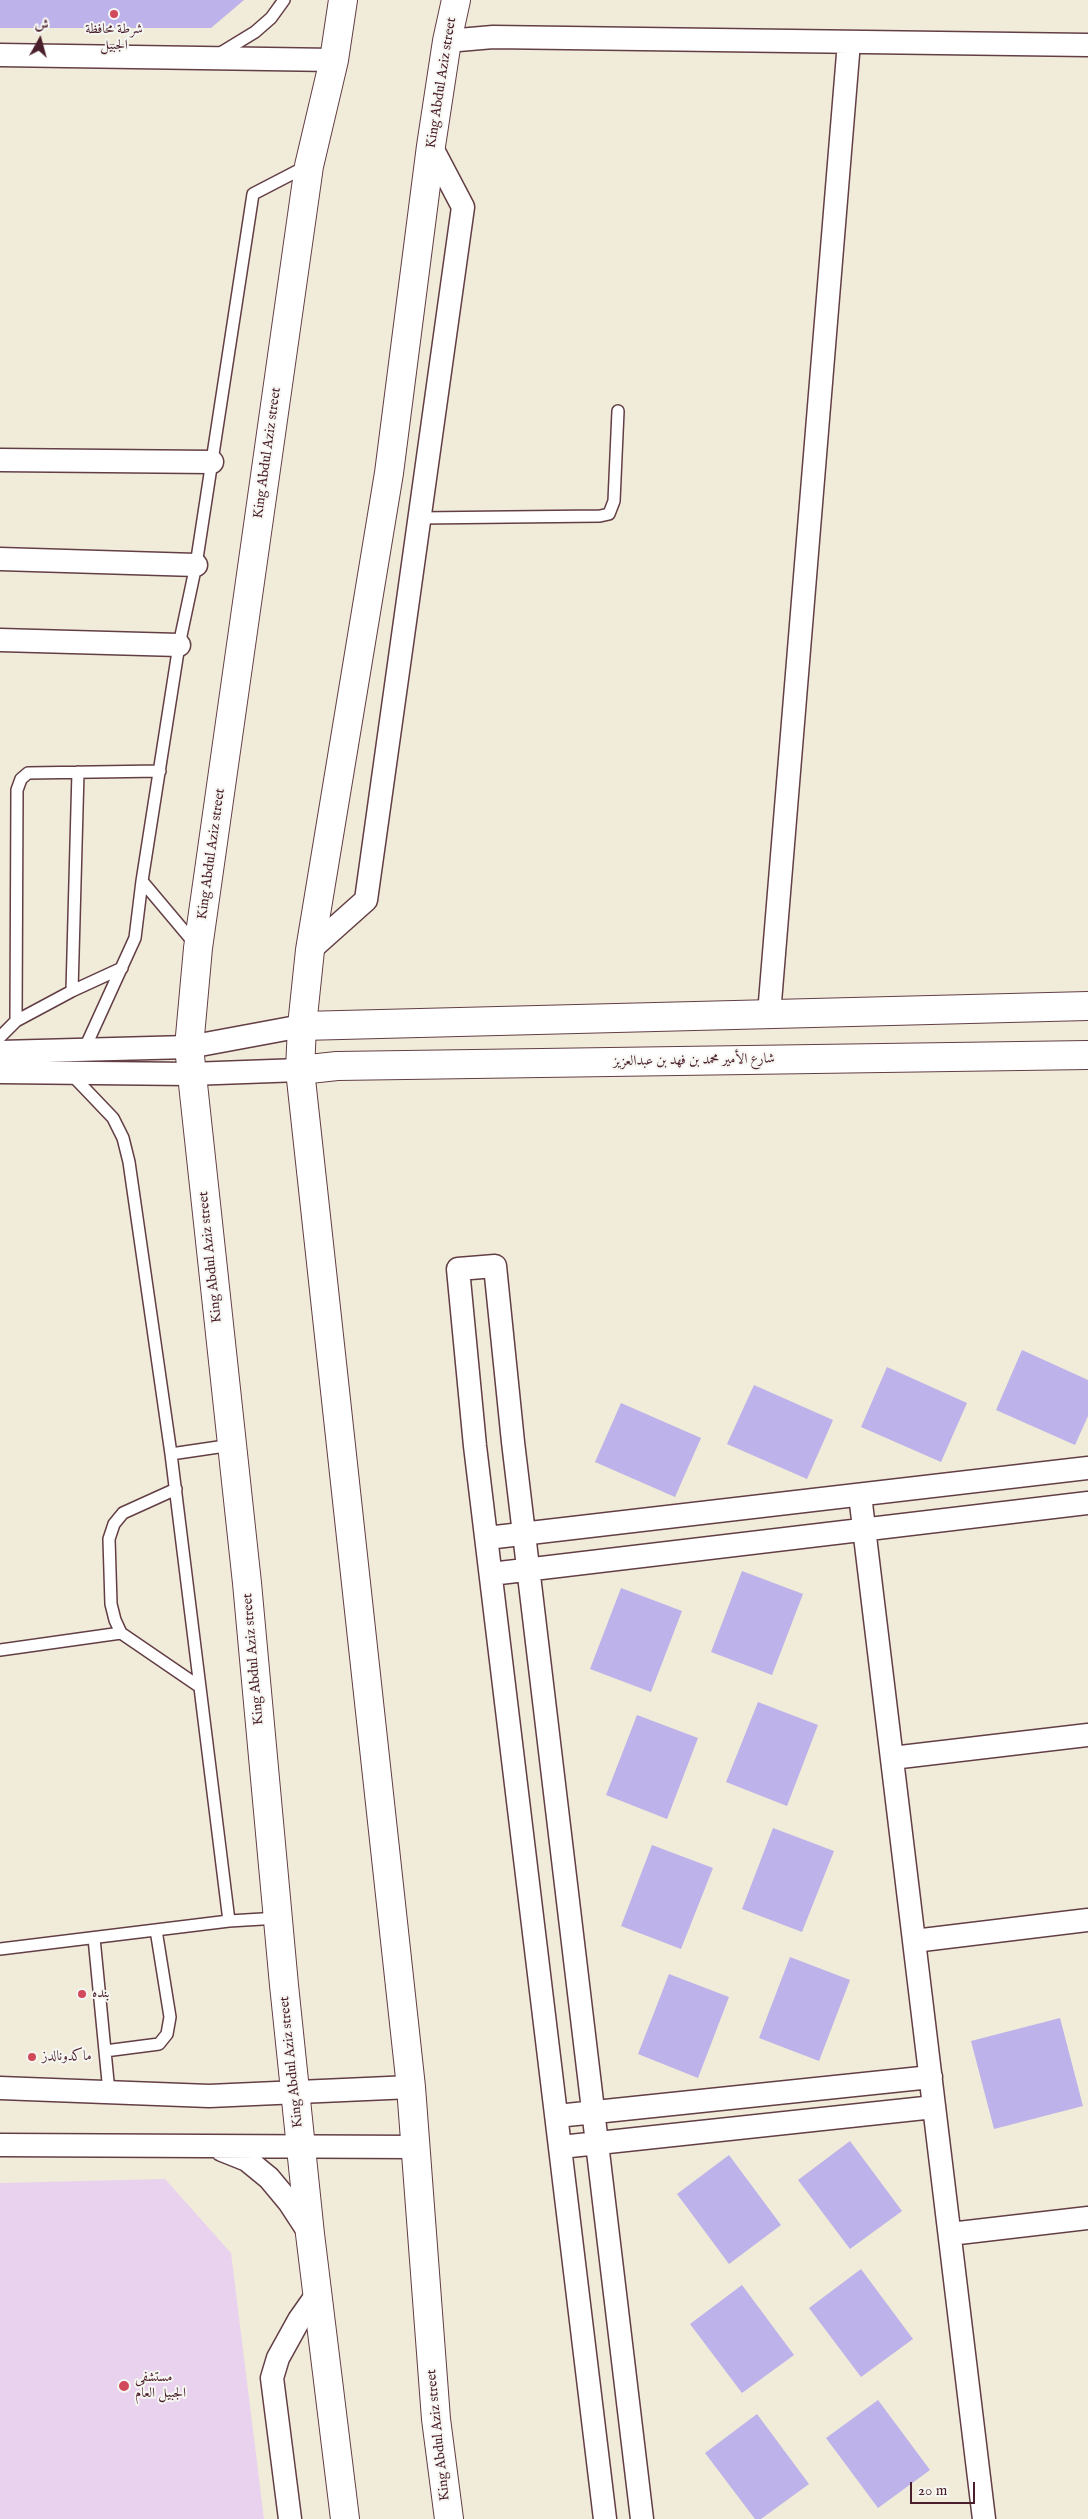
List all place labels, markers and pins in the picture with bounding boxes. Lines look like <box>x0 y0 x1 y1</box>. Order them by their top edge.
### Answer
marker: شرطة محافظة الجبيل <box>108 8 120 20</box>
place label: شرطة محافظة الجبيل <box>85 22 143 54</box>
place label: بنده <box>92 1986 110 2002</box>
marker: بنده <box>76 1988 88 2000</box>
place label: ماكدونالدز <box>42 2049 92 2065</box>
marker: ماكدونالدز <box>26 2051 38 2063</box>
place label: مستشفى الجبيل العام <box>135 2370 186 2402</box>
marker: مستشفى الجبيل العام <box>117 2379 131 2393</box>

